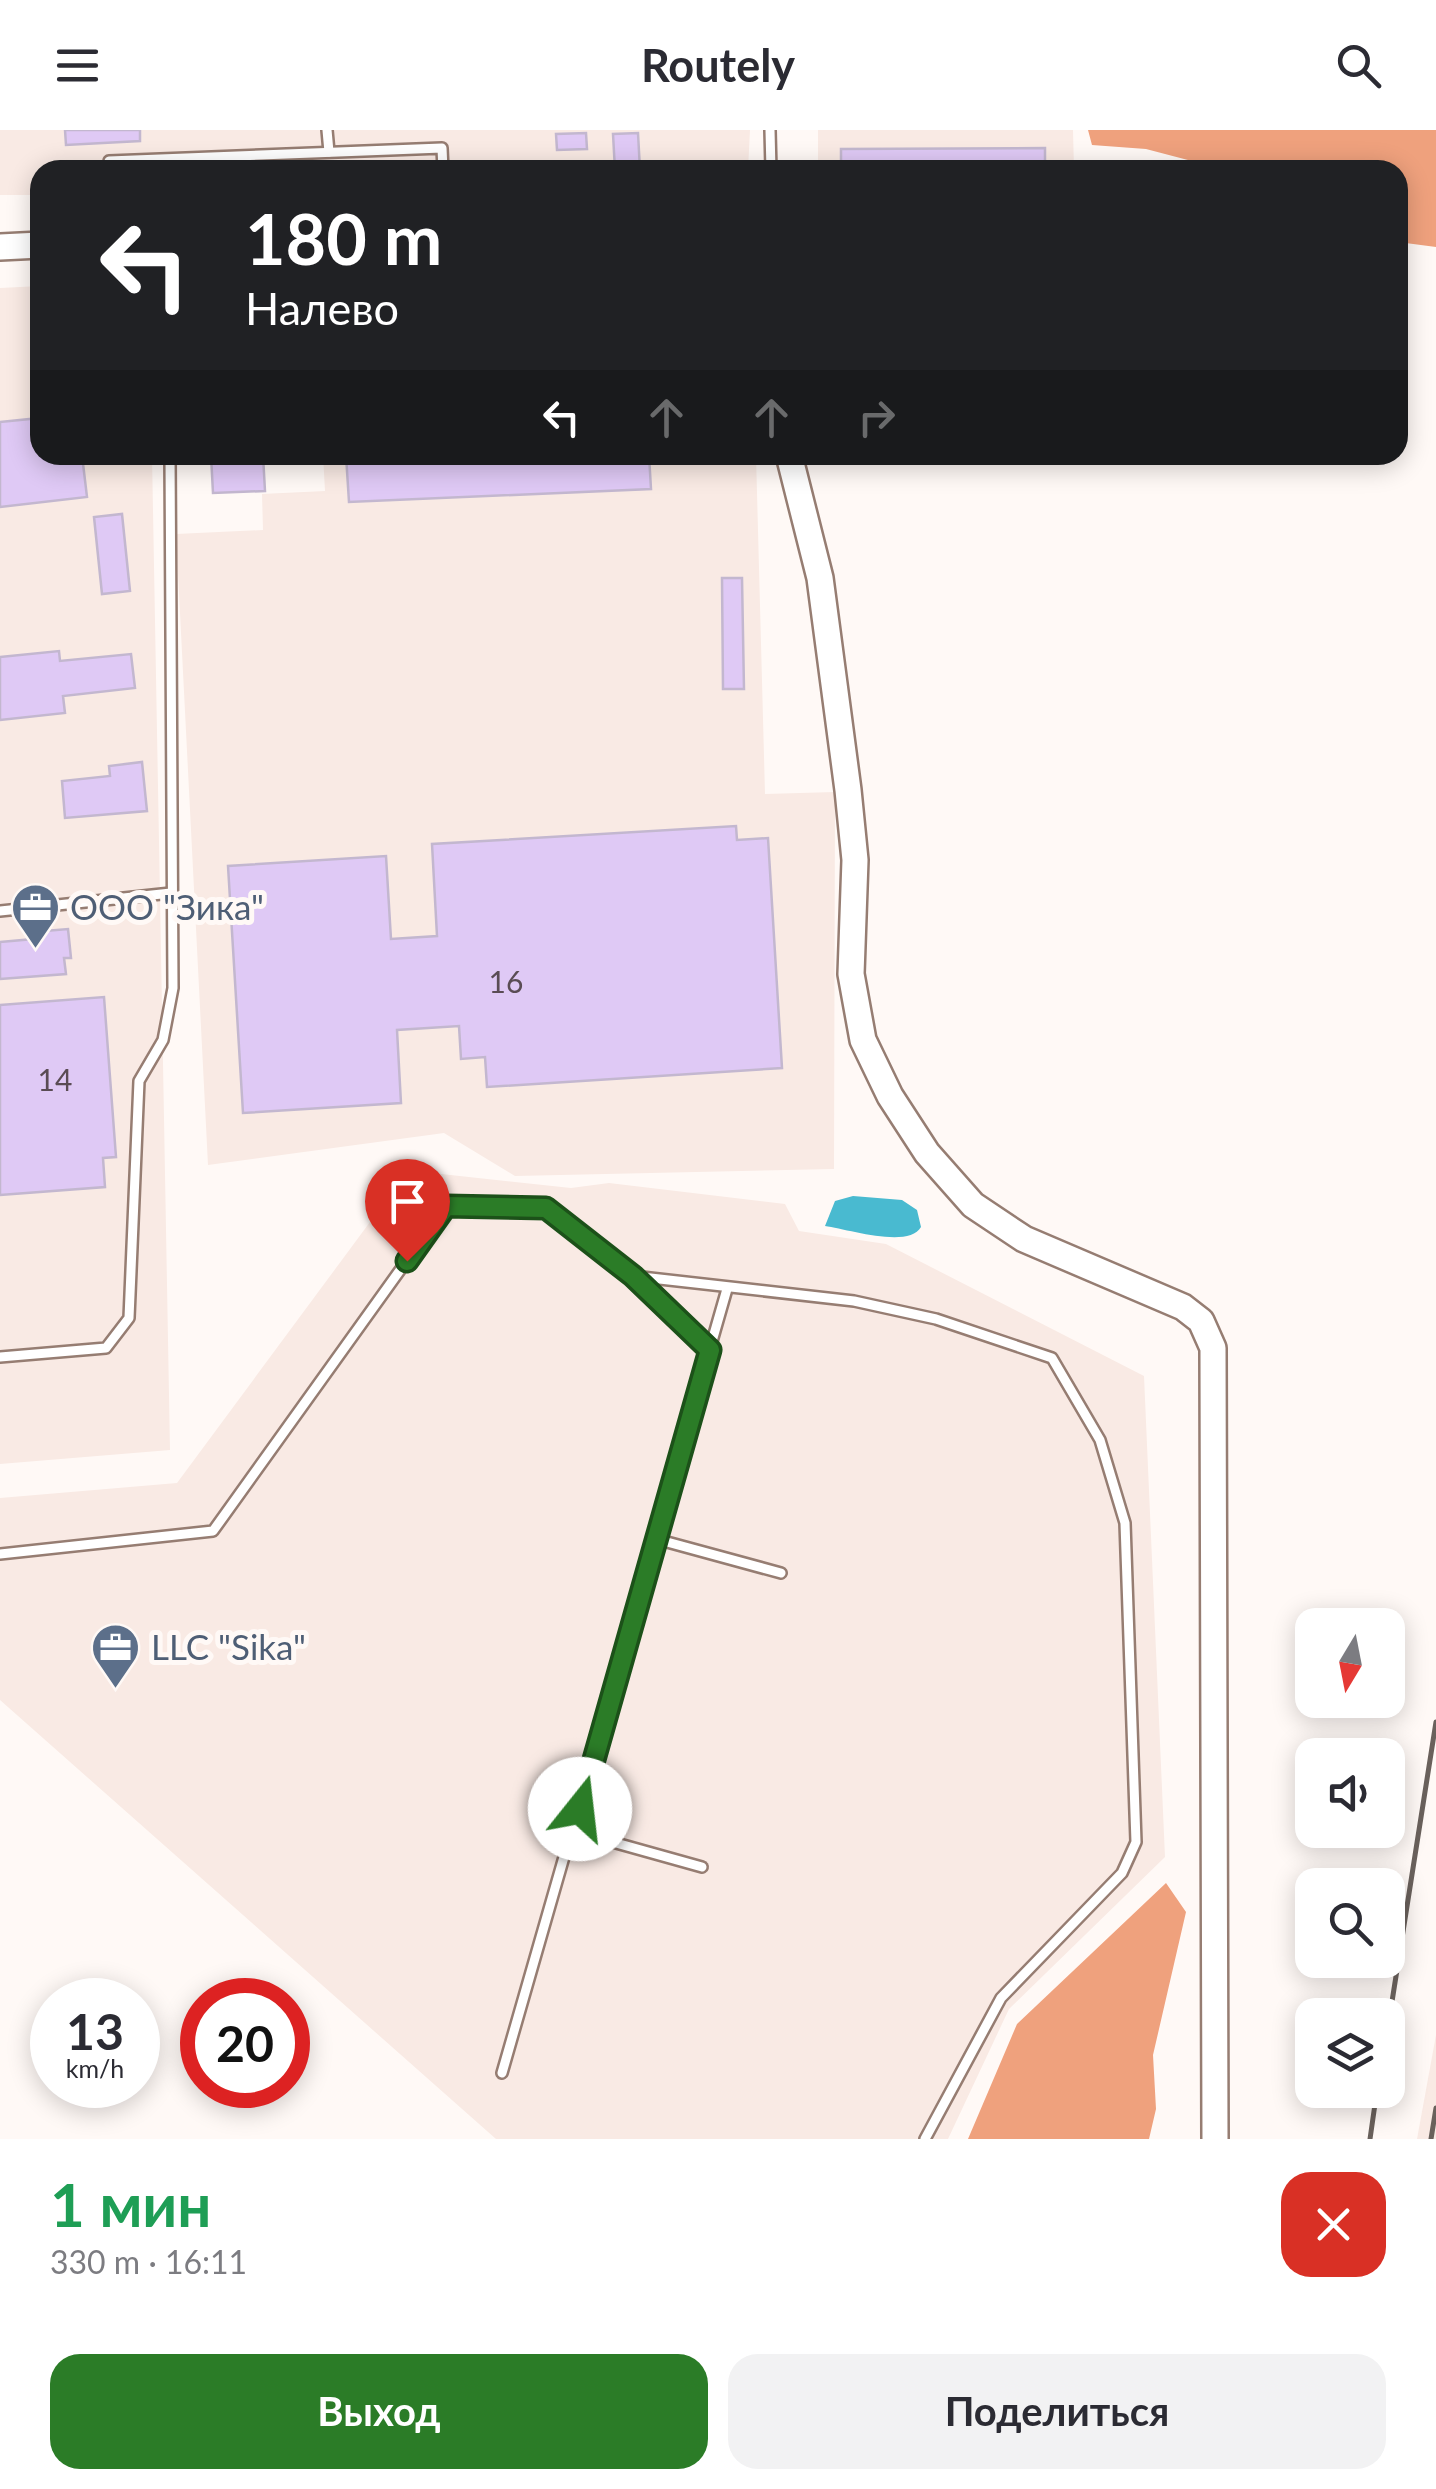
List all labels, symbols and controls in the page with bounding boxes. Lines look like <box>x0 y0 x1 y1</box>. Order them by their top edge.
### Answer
icon: menu <box>50 38 105 93</box>
text: Routely <box>641 38 795 92</box>
icon: search <box>1331 38 1386 93</box>
text: 180 m <box>245 196 442 280</box>
icon: left <box>80 200 210 330</box>
text: Налево <box>245 281 399 335</box>
icon: left <box>534 390 589 445</box>
icon: ahead <box>639 390 694 445</box>
icon: ahead <box>744 390 799 445</box>
icon: right <box>849 390 904 445</box>
office icon: ООО "Зика" <box>9 882 61 950</box>
place label: ООО "Зика" <box>70 885 264 927</box>
house number: 16 <box>489 963 523 999</box>
house number: 14 <box>38 1061 72 1097</box>
pin <box>365 1159 450 1262</box>
icon: arrive <box>380 1174 435 1229</box>
north arrow <box>1295 1608 1405 1718</box>
map controls <box>1295 1608 1405 2108</box>
office icon: LLC "Sika" <box>90 1622 142 1690</box>
place label: LLC "Sika" <box>151 1625 306 1667</box>
button: sound <box>1295 1738 1405 1848</box>
position arrow <box>528 1757 632 1861</box>
button: search <box>1295 1868 1405 1978</box>
speed limit sign: 20 <box>180 1978 310 2108</box>
button: layers <box>1295 1998 1405 2108</box>
text: 13 <box>66 2001 124 2061</box>
text: km/h <box>66 2053 124 2083</box>
text: 1 мин <box>50 2168 212 2240</box>
button: close <box>1281 2172 1386 2277</box>
text: 330 m · 16:11 <box>50 2242 247 2281</box>
button: Выход <box>50 2354 708 2469</box>
button: Поделиться <box>728 2354 1386 2469</box>

